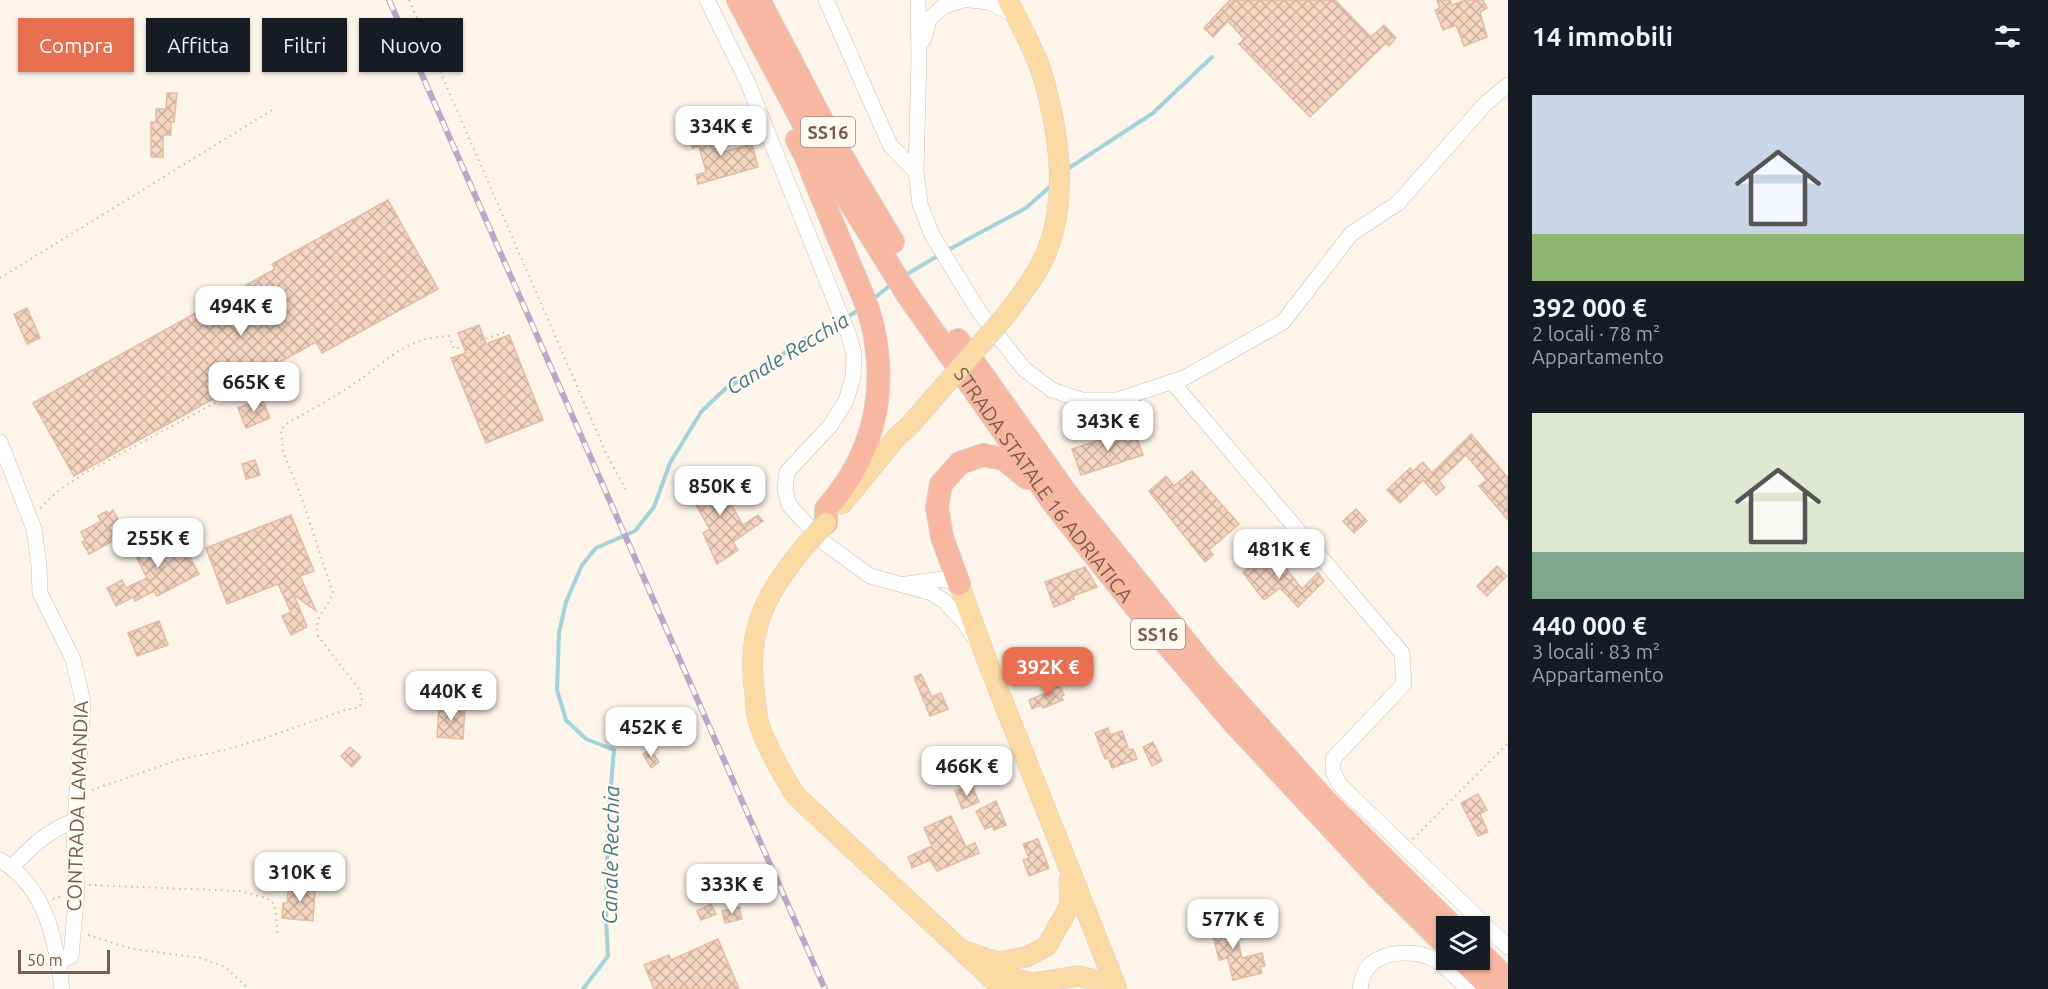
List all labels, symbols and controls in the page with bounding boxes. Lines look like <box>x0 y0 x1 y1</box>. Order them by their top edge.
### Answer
chip: Compra <box>18 18 134 72</box>
chip: Affitta <box>146 18 250 72</box>
chip: Filtri <box>262 18 347 72</box>
chip: Nuovo <box>359 18 463 72</box>
icon: filters <box>1991 20 2024 53</box>
text: 14 immobili <box>1532 22 1673 51</box>
pin: 334K € <box>672 106 770 157</box>
text: 334K € <box>689 114 753 137</box>
road number: SS16 <box>801 117 855 147</box>
icon: home <box>1724 134 1832 242</box>
pin: 494K € <box>192 286 290 337</box>
text: 392 000 € <box>1532 293 1647 322</box>
text: 494K € <box>209 294 273 317</box>
water label: Canale Recchia <box>721 307 853 399</box>
text: 2 locali · 78 m² <box>1532 322 1660 345</box>
text: Appartamento <box>1532 345 1664 368</box>
pin: 665K € <box>205 362 303 413</box>
street label: STRADA STATALE 16 ADRIATICA <box>950 362 1139 606</box>
text: 665K € <box>222 370 286 393</box>
pin: 343K € <box>1059 401 1157 452</box>
text: 343K € <box>1076 409 1140 432</box>
icon: home <box>1724 452 1832 560</box>
pin: 850K € <box>671 466 769 517</box>
text: 850K € <box>688 474 752 497</box>
pin: 255K € <box>109 518 207 569</box>
text: 255K € <box>126 526 190 549</box>
pin: 481K € <box>1230 529 1328 580</box>
text: 481K € <box>1247 537 1311 560</box>
text: 440 000 € <box>1532 611 1647 640</box>
road number: SS16 <box>1131 619 1185 649</box>
text: 3 locali · 83 m² <box>1532 640 1660 663</box>
pin: 392K € <box>999 647 1097 698</box>
text: 392K € <box>1016 655 1080 678</box>
text: Appartamento <box>1532 663 1664 686</box>
pin: 440K € <box>402 671 500 722</box>
text: 440K € <box>419 679 483 702</box>
street label: CONTRADA LAMANDIA <box>62 700 92 912</box>
pin: 452K € <box>602 707 700 758</box>
text: 452K € <box>619 715 683 738</box>
pin: 466K € <box>918 746 1016 797</box>
text: 466K € <box>935 754 999 777</box>
water label: Canale Recchia <box>597 785 623 925</box>
pin: 310K € <box>251 852 349 903</box>
text: 310K € <box>268 860 332 883</box>
pin: 333K € <box>683 864 781 915</box>
text: 333K € <box>700 872 764 895</box>
pin: 577K € <box>1184 899 1282 950</box>
text: 577K € <box>1201 907 1265 930</box>
map controls <box>1436 916 1490 970</box>
button: layers <box>1436 916 1490 970</box>
scale bar <box>18 947 110 974</box>
text: 50 m <box>27 951 63 969</box>

